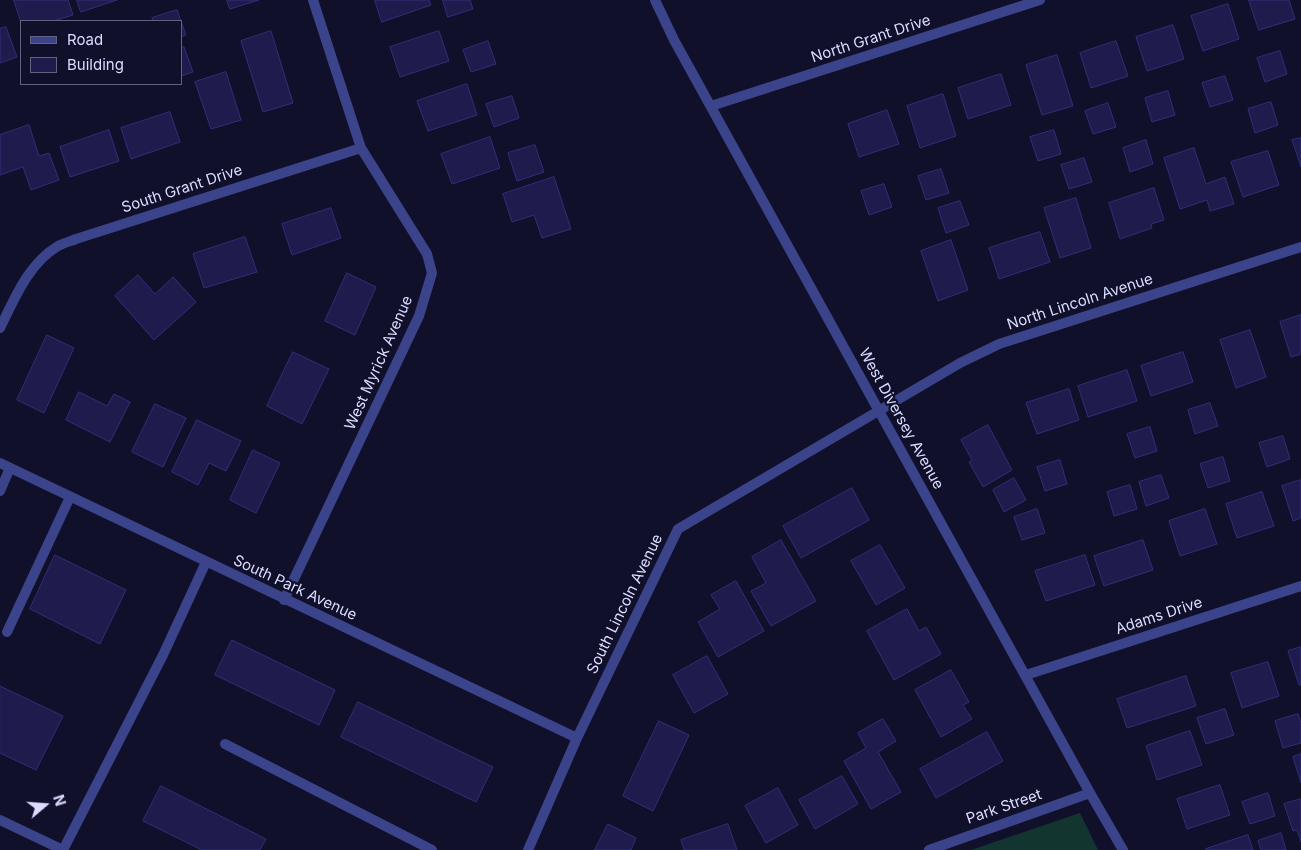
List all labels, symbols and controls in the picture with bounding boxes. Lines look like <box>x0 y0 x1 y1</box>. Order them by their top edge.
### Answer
street label: North Grant Drive <box>809 11 933 67</box>
legend <box>20 20 182 85</box>
text: Road <box>67 30 103 49</box>
text: Building <box>67 55 124 74</box>
street label: South Grant Drive <box>119 161 245 217</box>
street label: North Lincoln Avenue <box>1005 270 1155 334</box>
street label: West Myrick Avenue <box>341 293 417 433</box>
street label: West Diversey Avenue <box>855 345 947 493</box>
street label: South Lincoln Avenue <box>583 531 667 677</box>
street label: South Park Avenue <box>230 551 360 625</box>
street label: Adams Drive <box>1113 593 1205 639</box>
north arrow <box>20 780 70 830</box>
street label: Park Street <box>964 786 1044 828</box>
text: N <box>50 793 69 808</box>

